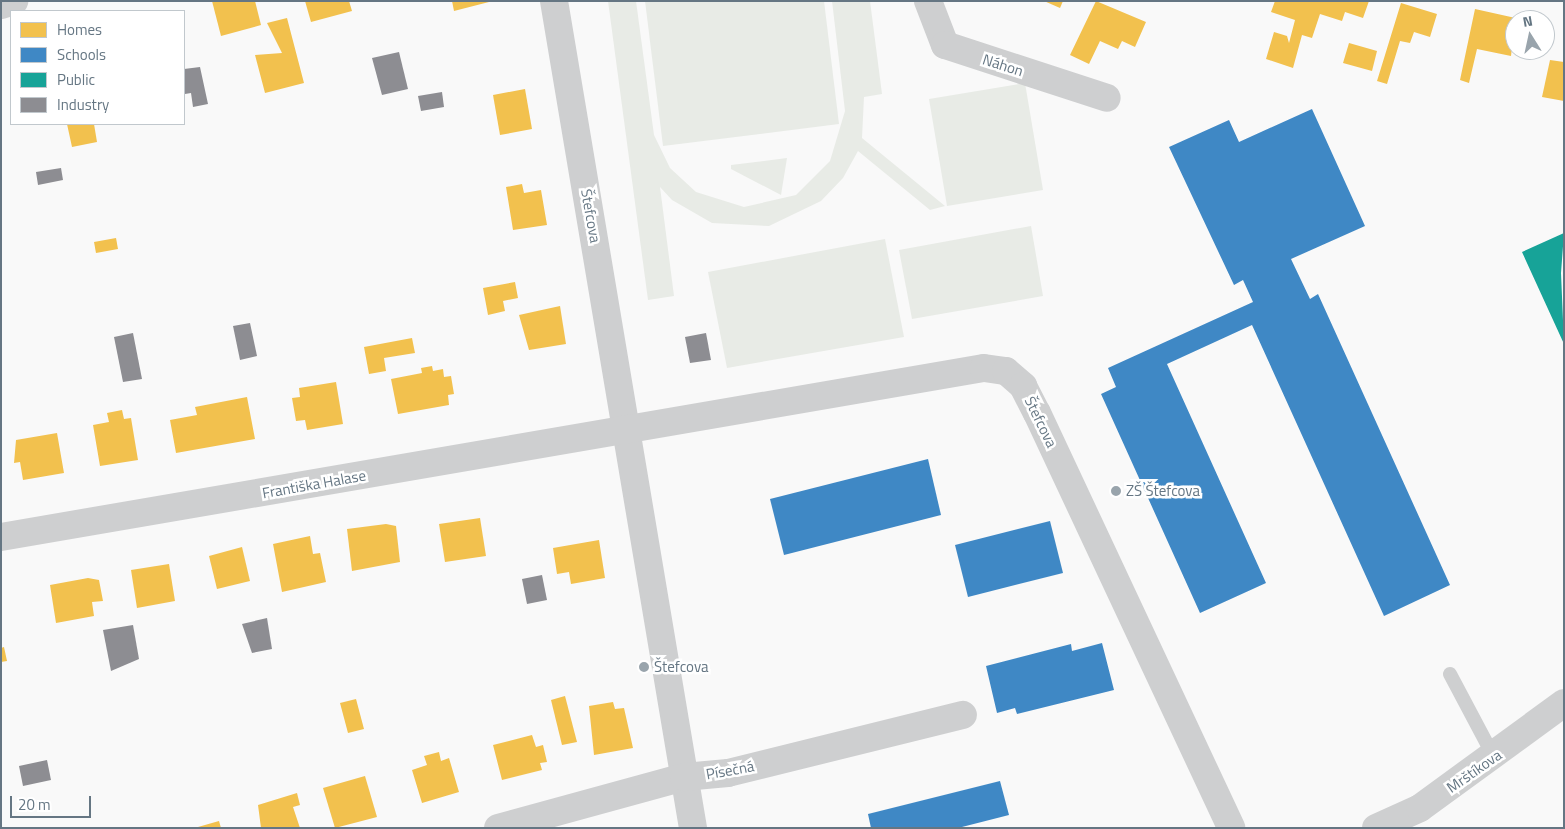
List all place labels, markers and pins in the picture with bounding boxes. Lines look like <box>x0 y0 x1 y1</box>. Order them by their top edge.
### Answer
place label: ZŠ Štefcova <box>1126 482 1200 500</box>
marker: ZŠ Štefcova <box>1110 485 1122 497</box>
place label: Štefcova <box>654 658 709 676</box>
marker: Štefcova <box>638 661 650 673</box>

